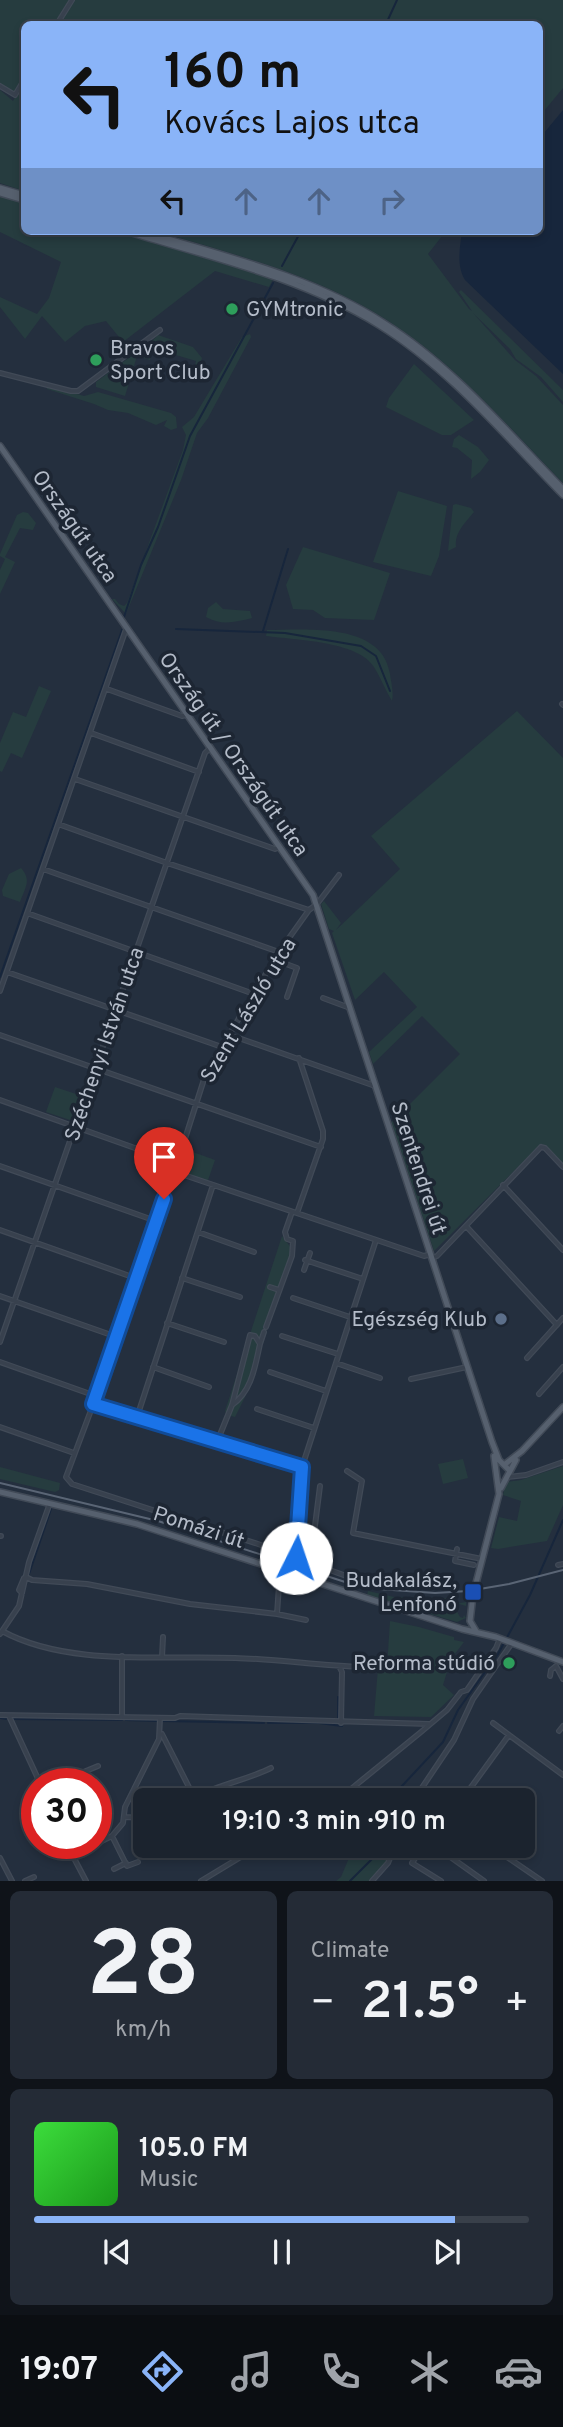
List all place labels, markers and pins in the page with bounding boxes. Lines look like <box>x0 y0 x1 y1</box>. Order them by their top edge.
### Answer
place label: GYMtronic <box>246 297 344 324</box>
marker: GYMtronic <box>224 301 240 317</box>
place label: Bravos Sport Club <box>110 336 210 387</box>
marker: Bravos Sport Club <box>88 352 104 368</box>
pin <box>134 1127 194 1199</box>
place label: Egészség Klub <box>351 1307 487 1334</box>
marker: Egészség Klub <box>493 1311 509 1327</box>
place label: Budakalász, Lenfonó <box>345 1568 457 1619</box>
marker: Budakalász, Lenfonó <box>463 1582 483 1602</box>
place label: Reforma stúdió <box>353 1651 495 1678</box>
marker: Reforma stúdió <box>501 1655 517 1671</box>

